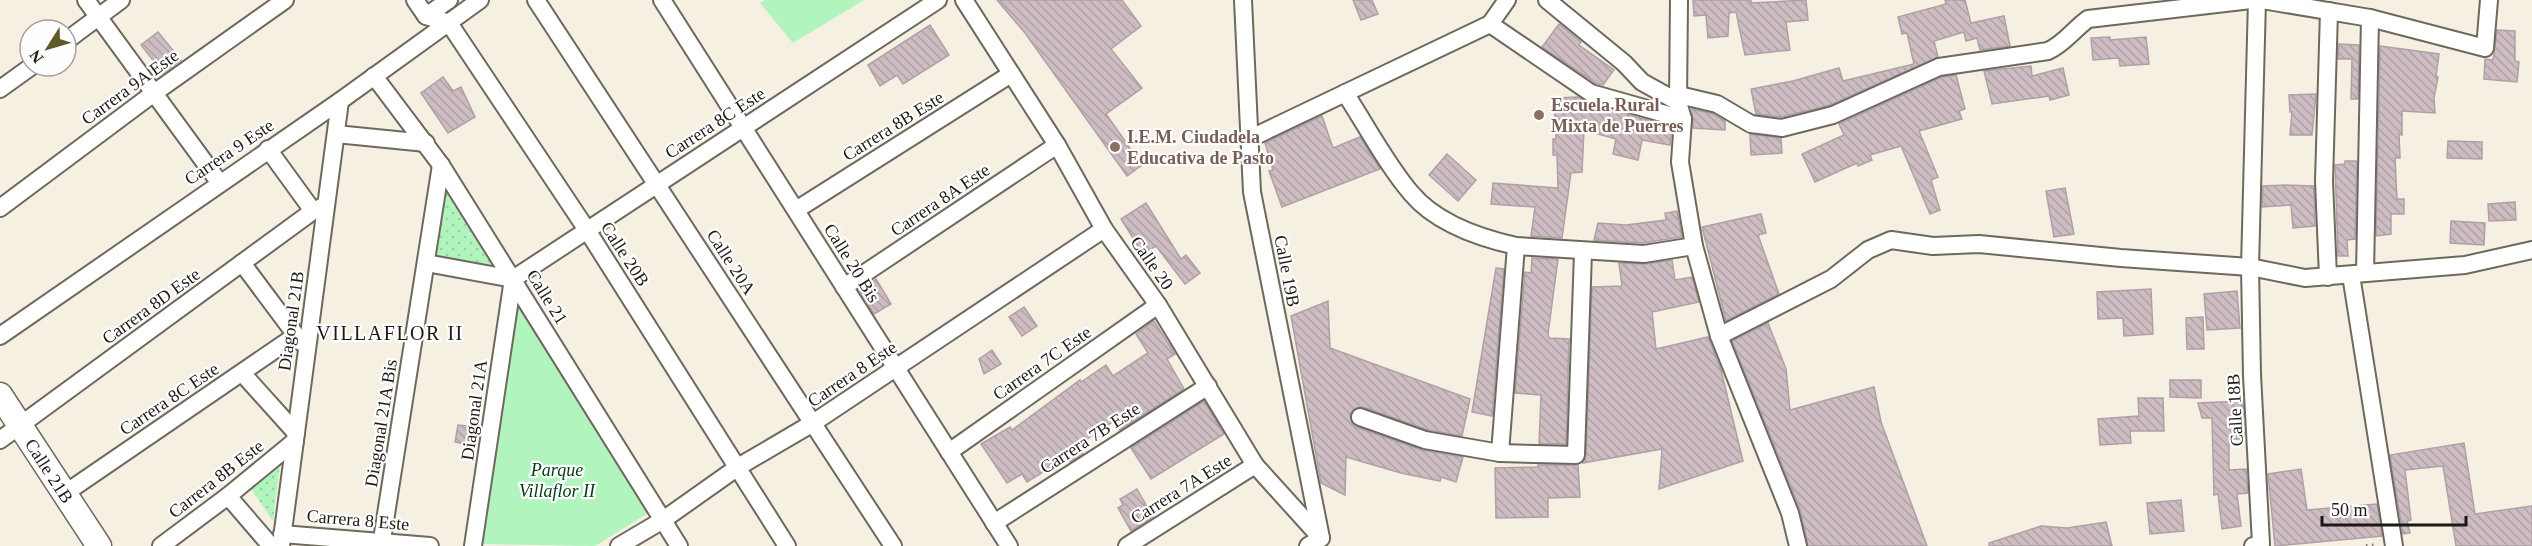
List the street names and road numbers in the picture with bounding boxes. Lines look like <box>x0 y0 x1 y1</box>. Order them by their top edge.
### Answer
street label: Carrera 9A Este <box>78 45 182 129</box>
street label: Carrera 8C Este <box>661 83 769 163</box>
street label: Carrera 8B Este <box>839 87 947 165</box>
street label: Carrera 9 Este <box>181 115 277 189</box>
street label: Carrera 8A Este <box>887 160 993 240</box>
street label: Calle 20B <box>597 218 653 290</box>
street label: Calle 20 Bis <box>820 220 884 306</box>
street label: Calle 20A <box>703 226 759 298</box>
street label: Calle 20 <box>1126 232 1178 294</box>
street label: Calle 19B <box>1270 234 1304 308</box>
street label: Carrera 8D Este <box>98 264 204 348</box>
street label: Calle 21 <box>522 266 572 328</box>
street label: Diagonal 21B <box>274 270 308 372</box>
street label: Carrera 7C Este <box>989 322 1095 404</box>
street label: Carrera 8 Este <box>804 337 900 411</box>
street label: Diagonal 21A Bis <box>361 358 401 488</box>
street label: Diagonal 21A <box>457 358 491 462</box>
street label: Carrera 8C Este <box>116 359 222 439</box>
street label: Calle 18B <box>2223 373 2247 447</box>
street label: Carrera 7B Este <box>1036 398 1144 478</box>
street label: Calle 21B <box>21 435 77 507</box>
street label: Carrera 8B Este <box>165 436 267 522</box>
street label: Carrera 7A Este <box>1127 450 1235 528</box>
street label: Carrera 8 Este <box>306 506 410 534</box>

